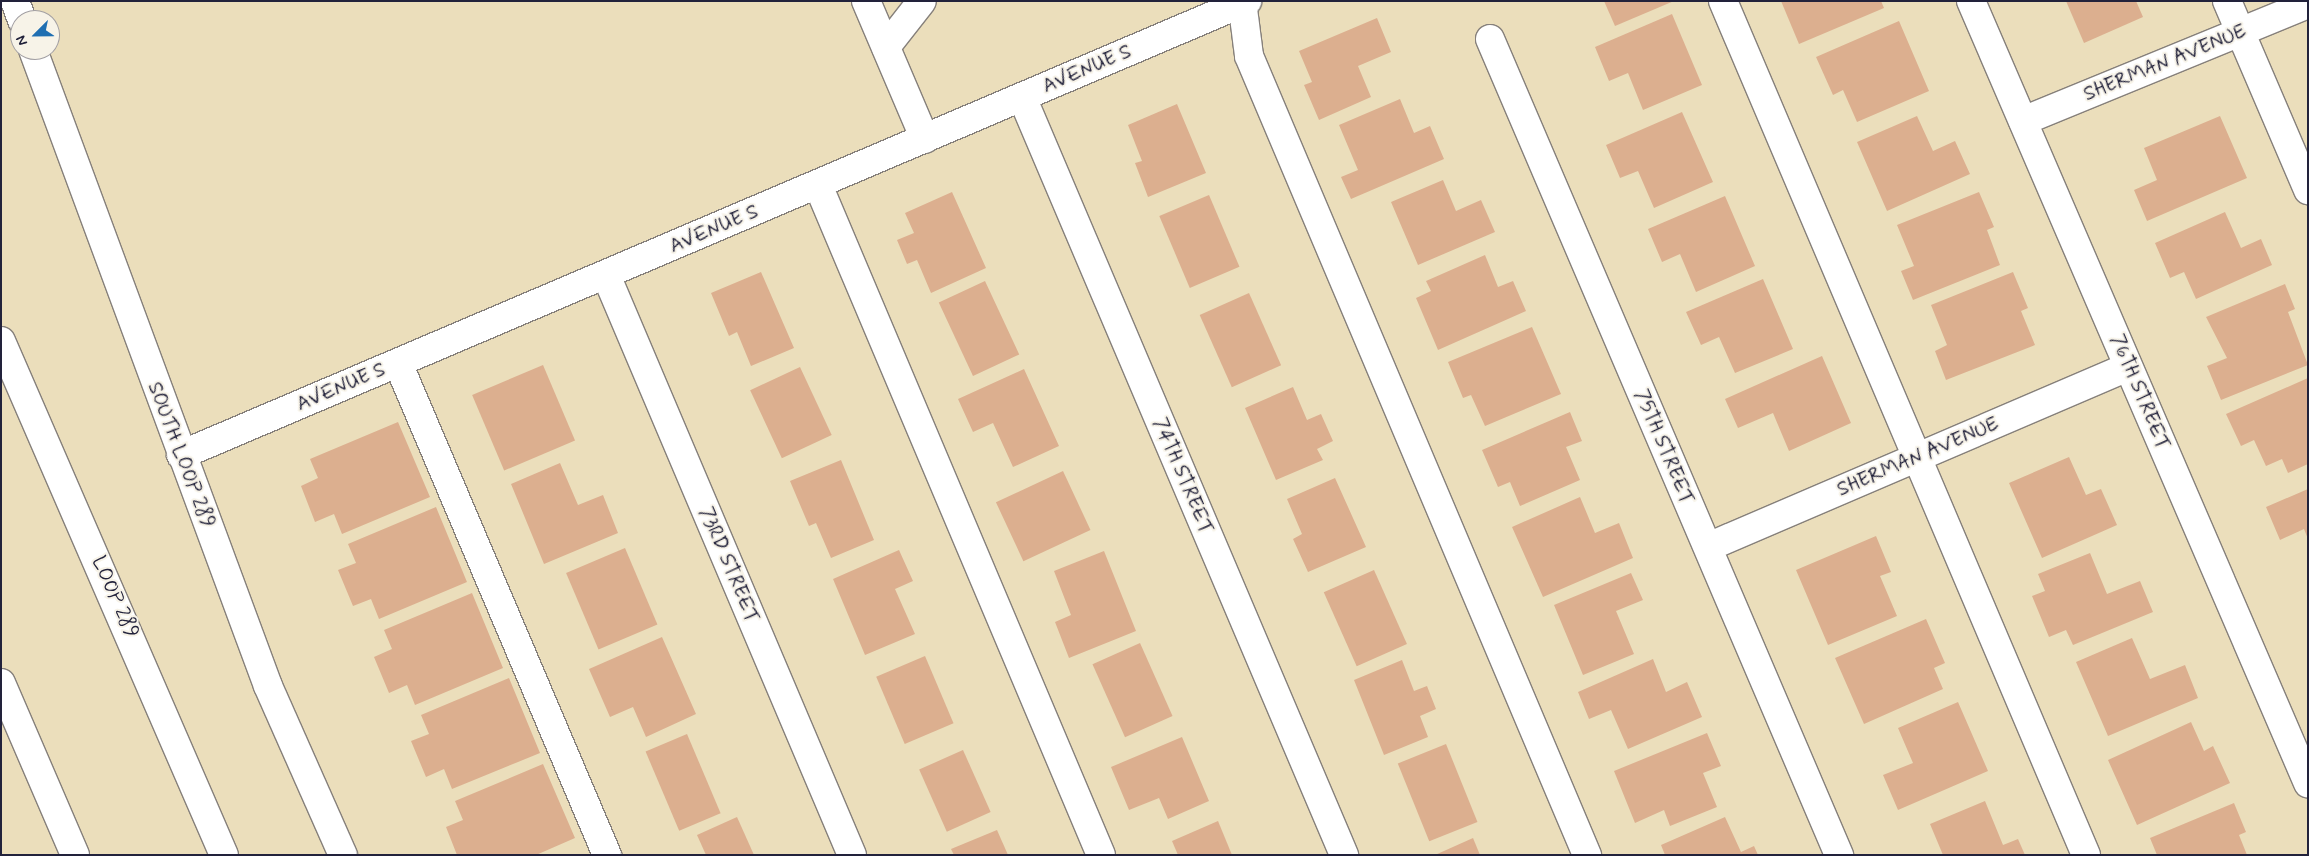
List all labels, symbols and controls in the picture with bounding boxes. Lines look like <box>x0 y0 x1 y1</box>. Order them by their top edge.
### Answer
north arrow <box>10 10 60 60</box>
street label: SHERMAN AVENUE <box>2079 19 2251 107</box>
text: N <box>12 33 32 48</box>
street label: AVENUE S <box>1039 40 1135 98</box>
street label: AVENUE S <box>666 200 762 258</box>
street label: 76TH STREET <box>2104 330 2176 454</box>
street label: AVENUE S <box>293 358 389 416</box>
street label: SOUTH LOOP 289 <box>142 379 220 531</box>
street label: 75TH STREET <box>1629 385 1699 509</box>
street label: SHERMAN AVENUE <box>1833 412 2003 502</box>
street label: 74TH STREET <box>1147 413 1219 539</box>
street label: 73RD STREET <box>693 502 765 628</box>
street label: LOOP 289 <box>86 552 144 642</box>

